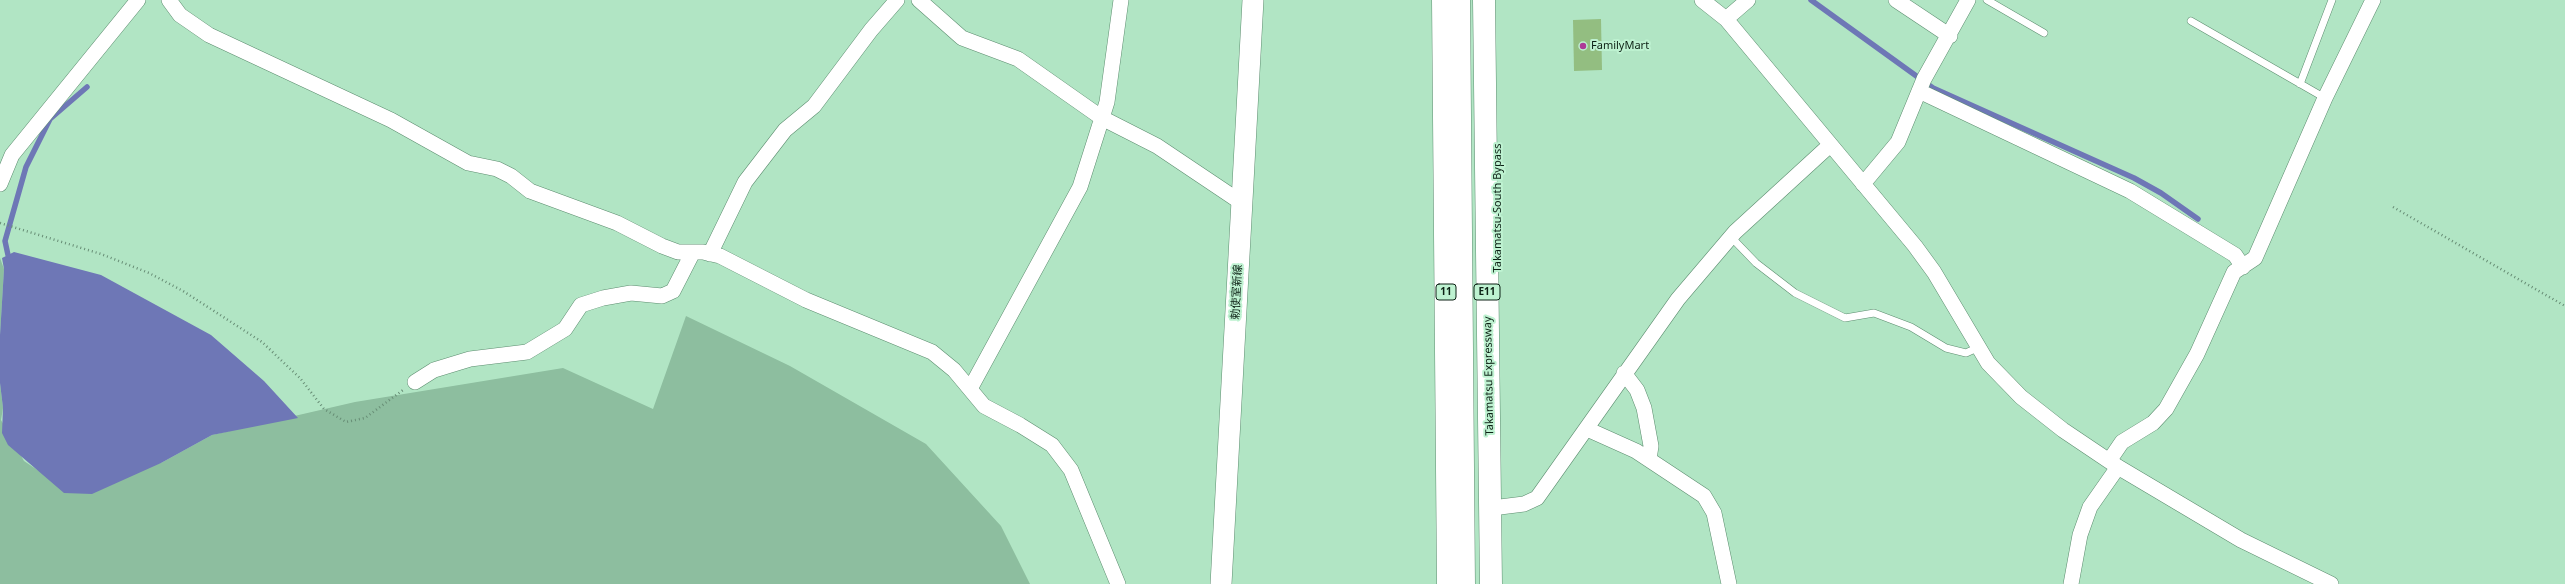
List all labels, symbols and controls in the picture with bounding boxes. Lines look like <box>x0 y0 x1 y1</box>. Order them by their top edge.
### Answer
place label: FamilyMart <box>1591 39 1649 53</box>
marker: FamilyMart <box>1578 41 1588 51</box>
street label: Takamatsu-South Bypass <box>1491 144 1505 272</box>
street label: 勅使室新線 <box>1229 264 1245 320</box>
road number: 11 <box>1436 284 1456 300</box>
road number: E11 <box>1474 284 1500 300</box>
street label: Takamatsu Expressway <box>1481 316 1497 436</box>

